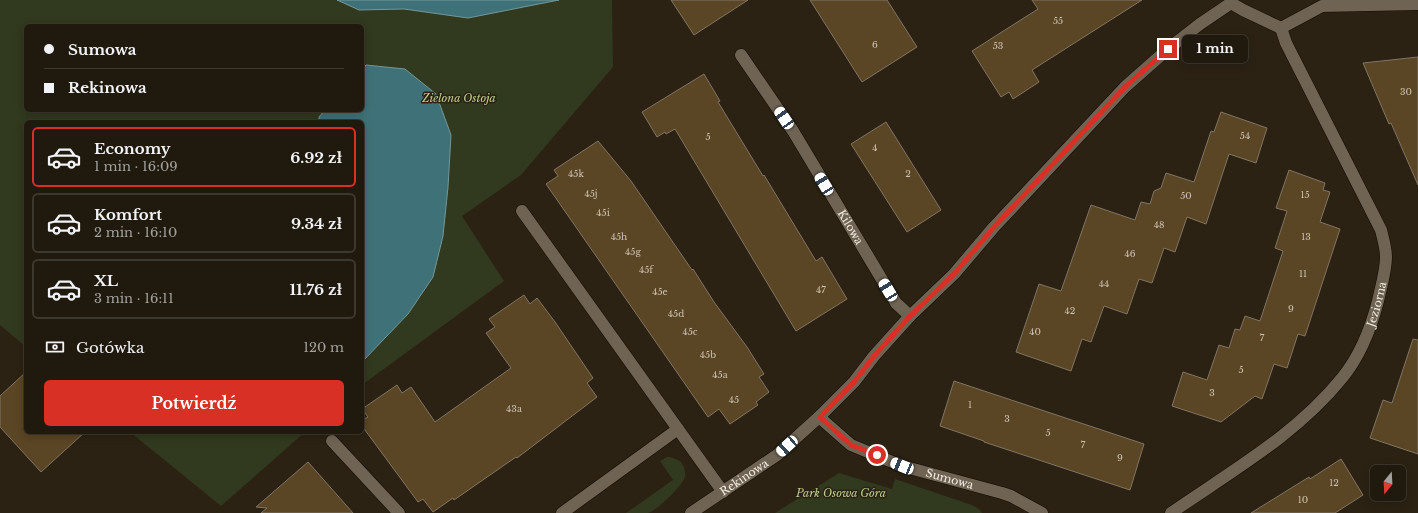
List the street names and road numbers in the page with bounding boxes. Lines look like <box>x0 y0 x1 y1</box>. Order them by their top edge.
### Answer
street label: Kilowa <box>835 207 867 248</box>
street label: Jeziorna <box>1363 279 1390 331</box>
street label: Rekinowa <box>717 455 772 499</box>
street label: Sumowa <box>924 466 976 492</box>

